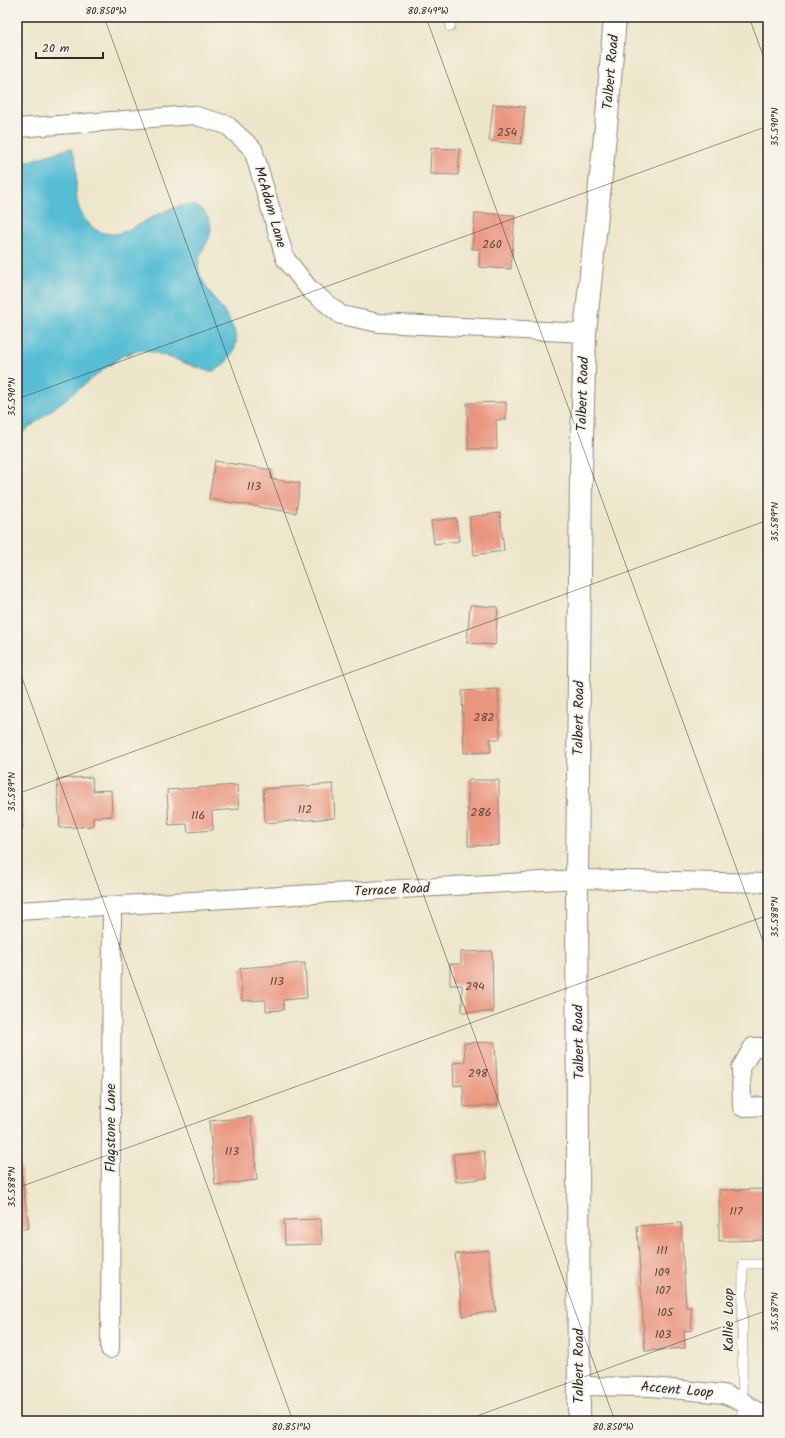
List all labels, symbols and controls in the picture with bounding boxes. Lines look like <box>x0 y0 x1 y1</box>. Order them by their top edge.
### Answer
text: 80.850°W <box>86 3 127 19</box>
text: 80.849°W <box>407 3 449 19</box>
street label: Talbert Road <box>597 33 625 110</box>
scale bar <box>36 34 103 60</box>
text: 20 m <box>42 39 70 58</box>
text: 35.590°N <box>767 107 783 146</box>
house number: 254 <box>497 123 517 142</box>
street label: McAdam Lane <box>248 164 292 251</box>
house number: 260 <box>482 235 502 254</box>
street label: Talbert Road <box>571 355 595 432</box>
text: 35.590°N <box>4 377 20 416</box>
house number: 113 <box>247 477 261 496</box>
text: 35.589°N <box>767 502 783 542</box>
street label: Talbert Road <box>567 679 591 756</box>
house number: 282 <box>473 708 495 727</box>
text: 35.589°N <box>4 772 20 812</box>
house number: 112 <box>298 800 312 819</box>
house number: 286 <box>471 803 491 822</box>
house number: 116 <box>191 806 205 825</box>
street label: Terrace Road <box>354 877 431 903</box>
text: 35.588°N <box>767 896 783 938</box>
house number: 113 <box>270 972 284 991</box>
house number: 294 <box>465 977 485 996</box>
street label: Talbert Road <box>567 1003 591 1080</box>
house number: 298 <box>468 1064 489 1083</box>
street label: Flagstone Lane <box>100 1083 122 1173</box>
house number: 113 <box>225 1142 239 1161</box>
text: 35.588°N <box>4 1166 20 1208</box>
house number: 117 <box>729 1202 743 1221</box>
house number: 111 <box>656 1241 668 1260</box>
house number: 109 <box>654 1263 670 1282</box>
house number: 107 <box>655 1281 671 1300</box>
street label: Kallie Loop <box>718 1288 740 1352</box>
text: 35.587°N <box>767 1292 783 1332</box>
house number: 105 <box>657 1303 675 1322</box>
house number: 103 <box>655 1325 671 1344</box>
street label: Talbert Road <box>568 1328 590 1403</box>
street label: Accent Loop <box>640 1376 715 1404</box>
text: 80.851°W <box>271 1419 311 1435</box>
text: 80.850°W <box>593 1419 634 1435</box>

